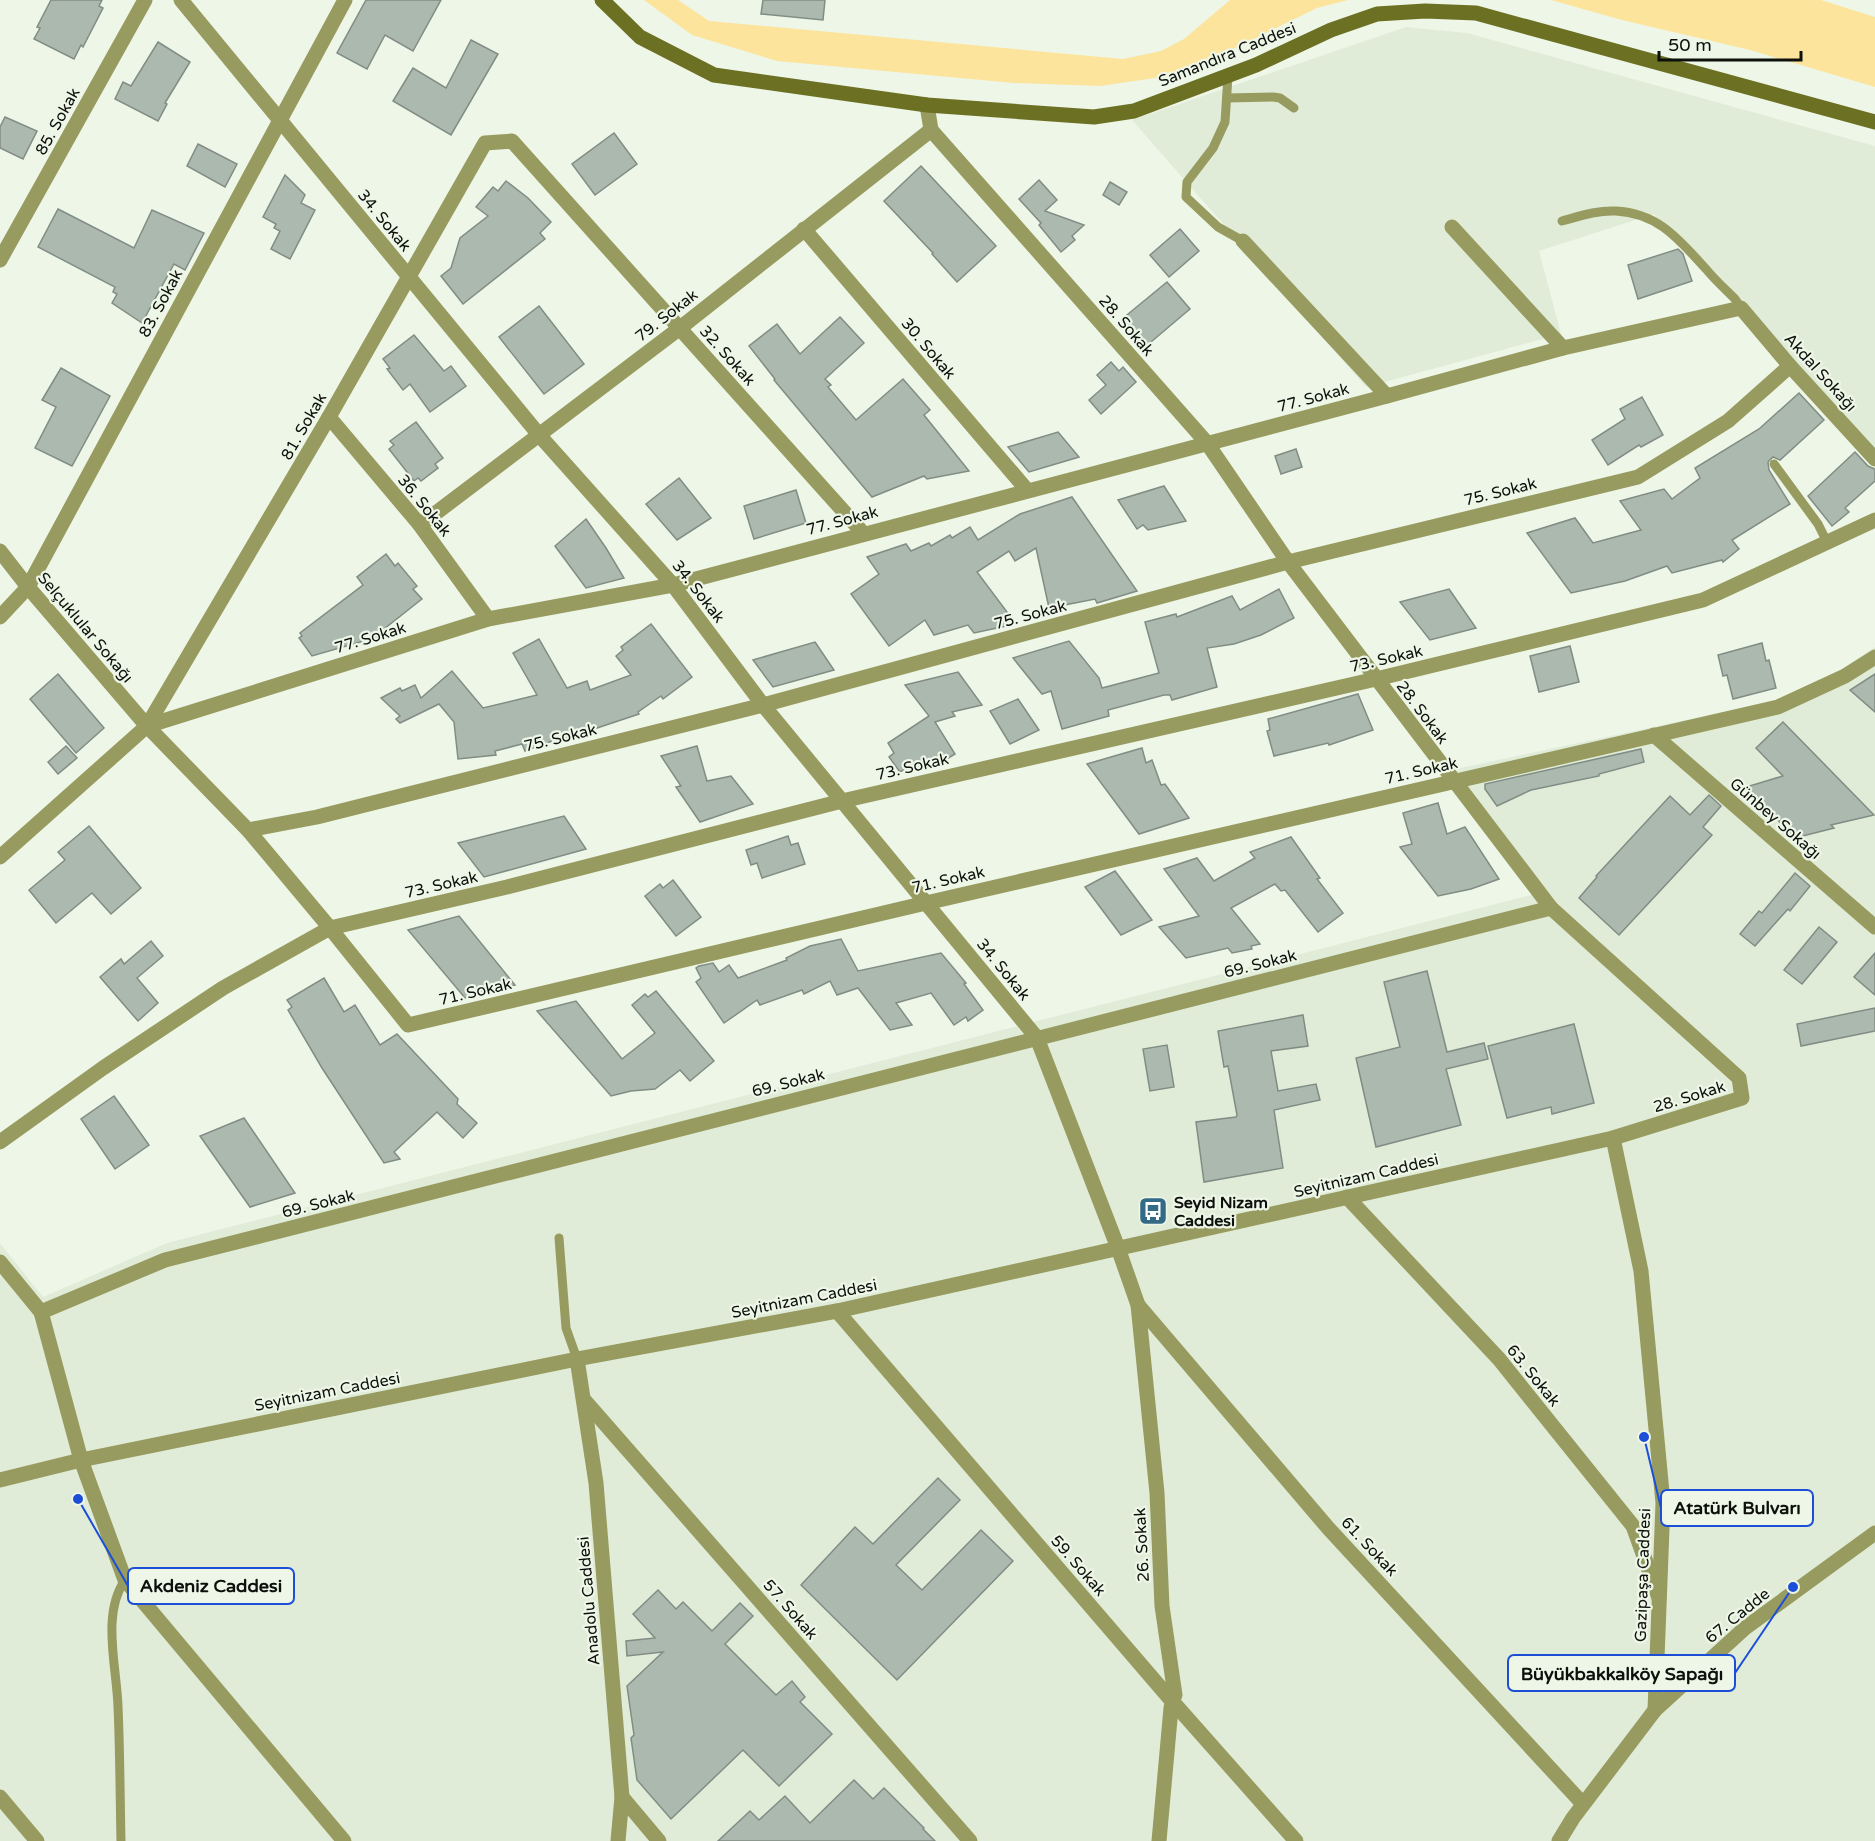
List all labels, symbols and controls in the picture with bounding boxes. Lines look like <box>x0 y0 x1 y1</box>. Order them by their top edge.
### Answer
street label: Samandıra Caddesi <box>1156 18 1299 92</box>
scale bar <box>1659 24 1802 62</box>
text: 50 m <box>1668 34 1712 56</box>
street label: 85. Sokak <box>31 84 85 159</box>
street label: 34. Sokak <box>353 185 416 256</box>
street label: 83. Sokak <box>135 266 187 341</box>
street label: 79. Sokak <box>631 285 702 347</box>
street label: 28. Sokak <box>1094 291 1158 360</box>
street label: 30. Sokak <box>897 314 960 384</box>
street label: 32. Sokak <box>695 321 760 390</box>
street label: Akdal Sokağı <box>1780 329 1861 416</box>
street label: 77. Sokak <box>1275 379 1352 417</box>
street label: 81. Sokak <box>277 389 331 464</box>
street label: 36. Sokak <box>393 470 456 541</box>
street label: 75. Sokak <box>1462 473 1539 511</box>
street label: 77. Sokak <box>804 502 881 540</box>
street label: 34. Sokak <box>667 556 729 627</box>
street label: Selçuklular Sokağı <box>33 568 137 687</box>
street label: 75. Sokak <box>992 596 1069 634</box>
street label: 77. Sokak <box>332 618 409 658</box>
street label: 73. Sokak <box>1348 641 1425 677</box>
street label: 28. Sokak <box>1392 677 1453 748</box>
street label: 75. Sokak <box>522 719 599 757</box>
street label: 73. Sokak <box>874 749 951 785</box>
street label: 71. Sokak <box>1383 753 1460 789</box>
street label: Günbey Sokağı <box>1726 774 1825 864</box>
street label: 71. Sokak <box>910 862 987 898</box>
street label: 73. Sokak <box>403 867 480 903</box>
street label: 34. Sokak <box>972 934 1035 1005</box>
street label: 69. Sokak <box>1222 945 1299 983</box>
street label: 71. Sokak <box>437 974 514 1010</box>
street label: 69. Sokak <box>750 1064 827 1102</box>
street label: 28. Sokak <box>1651 1076 1728 1117</box>
street label: Seyitnizam Caddesi <box>1292 1150 1441 1202</box>
street label: 69. Sokak <box>280 1185 357 1223</box>
place label: Seyid Nizam Caddesi <box>1174 1193 1268 1231</box>
bus stop icon: Seyid Nizam Caddesi <box>1137 1195 1169 1227</box>
street label: Seyitnizam Caddesi <box>730 1275 879 1323</box>
street label: 63. Sokak <box>1502 1340 1565 1411</box>
street label: Seyitnizam Caddesi <box>253 1368 402 1416</box>
callout: Atatürk Bulvarı <box>1661 1490 1813 1526</box>
text: Atatürk Bulvarı <box>1673 1497 1801 1519</box>
street label: 26. Sokak <box>1130 1507 1154 1583</box>
street label: Gazipaşa Caddesi <box>1631 1508 1655 1642</box>
street label: 61. Sokak <box>1337 1513 1402 1581</box>
street label: 59. Sokak <box>1046 1531 1110 1600</box>
street label: Anadolu Caddesi <box>573 1536 605 1666</box>
callout: Akdeniz Caddesi <box>128 1568 294 1604</box>
text: Akdeniz Caddesi <box>140 1575 282 1597</box>
street label: 57. Sokak <box>759 1575 822 1644</box>
street label: 67. Cadde <box>1701 1584 1774 1648</box>
callout: Büyükbakkalköy Sapağı <box>1508 1655 1735 1691</box>
text: Büyükbakkalköy Sapağı <box>1521 1663 1723 1685</box>

